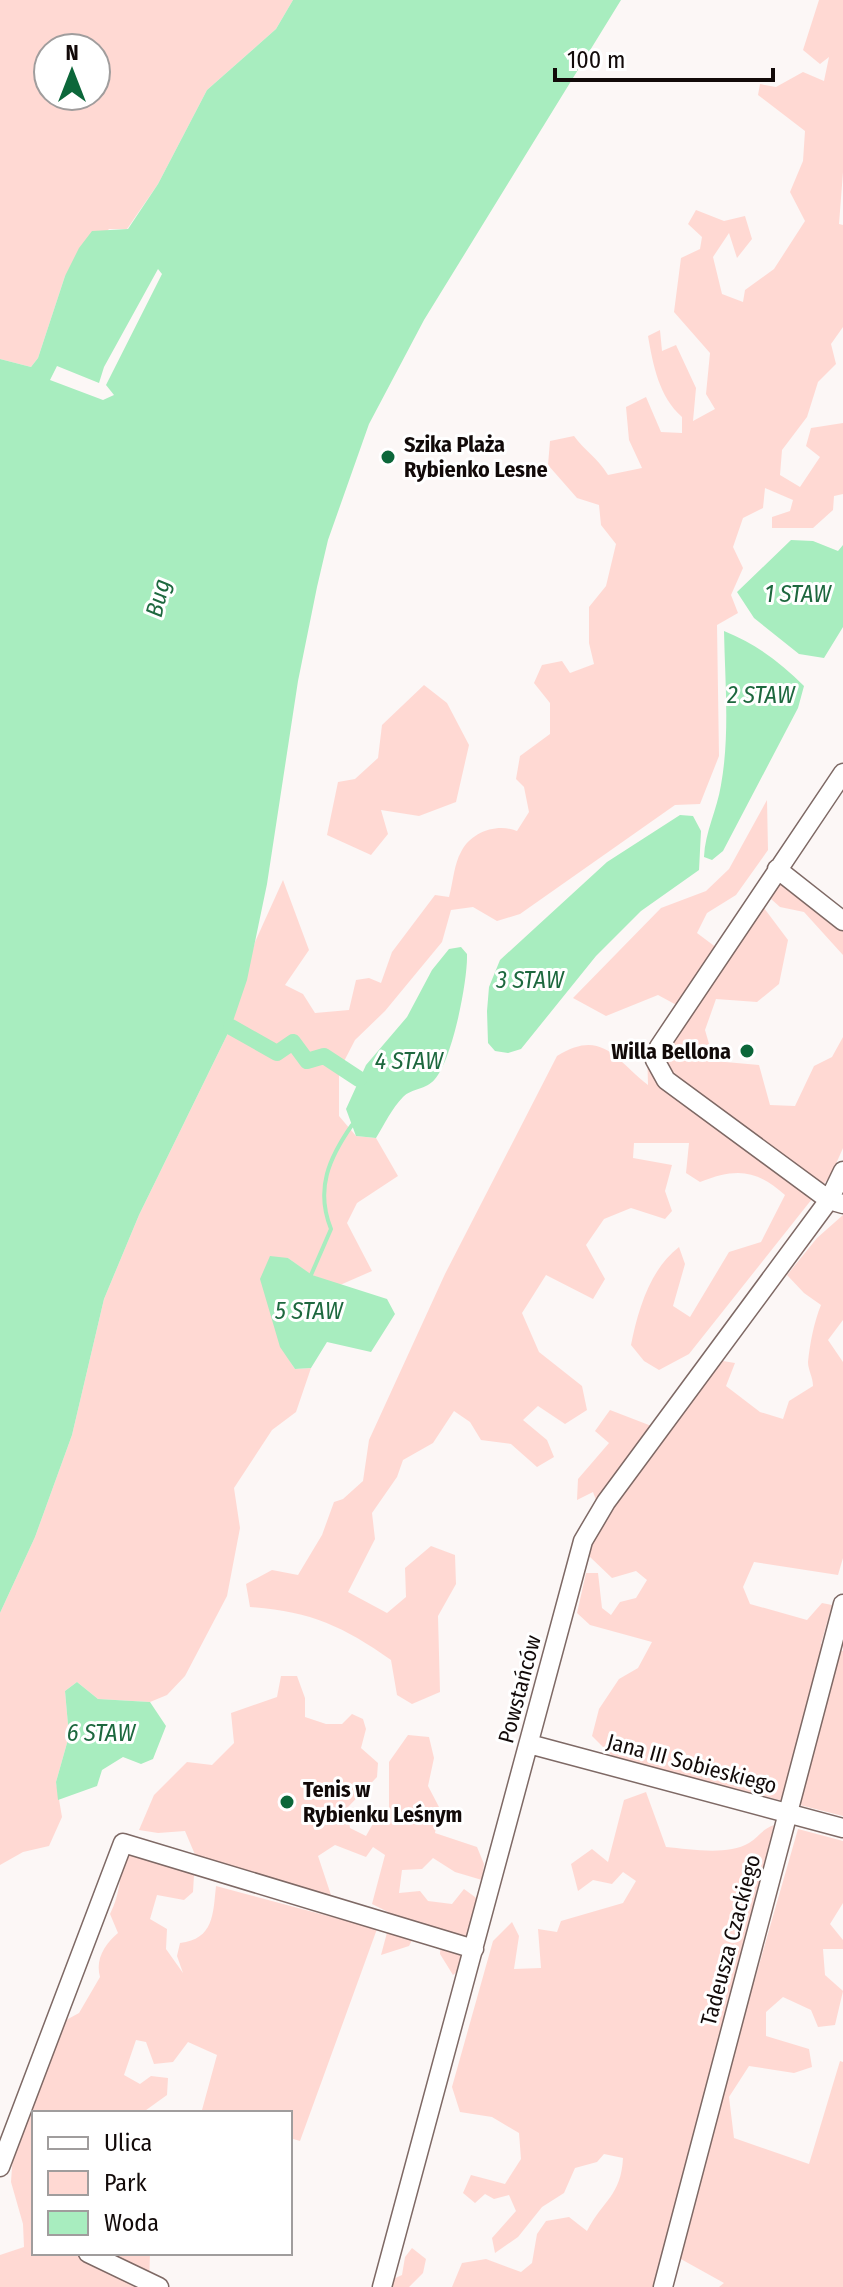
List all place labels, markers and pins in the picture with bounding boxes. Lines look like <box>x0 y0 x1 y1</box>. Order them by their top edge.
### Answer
place label: Szika Plaża Rybienko Lesne <box>404 431 548 483</box>
marker: Szika Plaża Rybienko Lesne <box>379 448 397 466</box>
place label: Willa Bellona <box>611 1038 731 1065</box>
marker: Willa Bellona <box>738 1042 756 1060</box>
place label: Tenis w Rybienku Leśnym <box>303 1776 462 1828</box>
marker: Tenis w Rybienku Leśnym <box>278 1793 296 1811</box>

